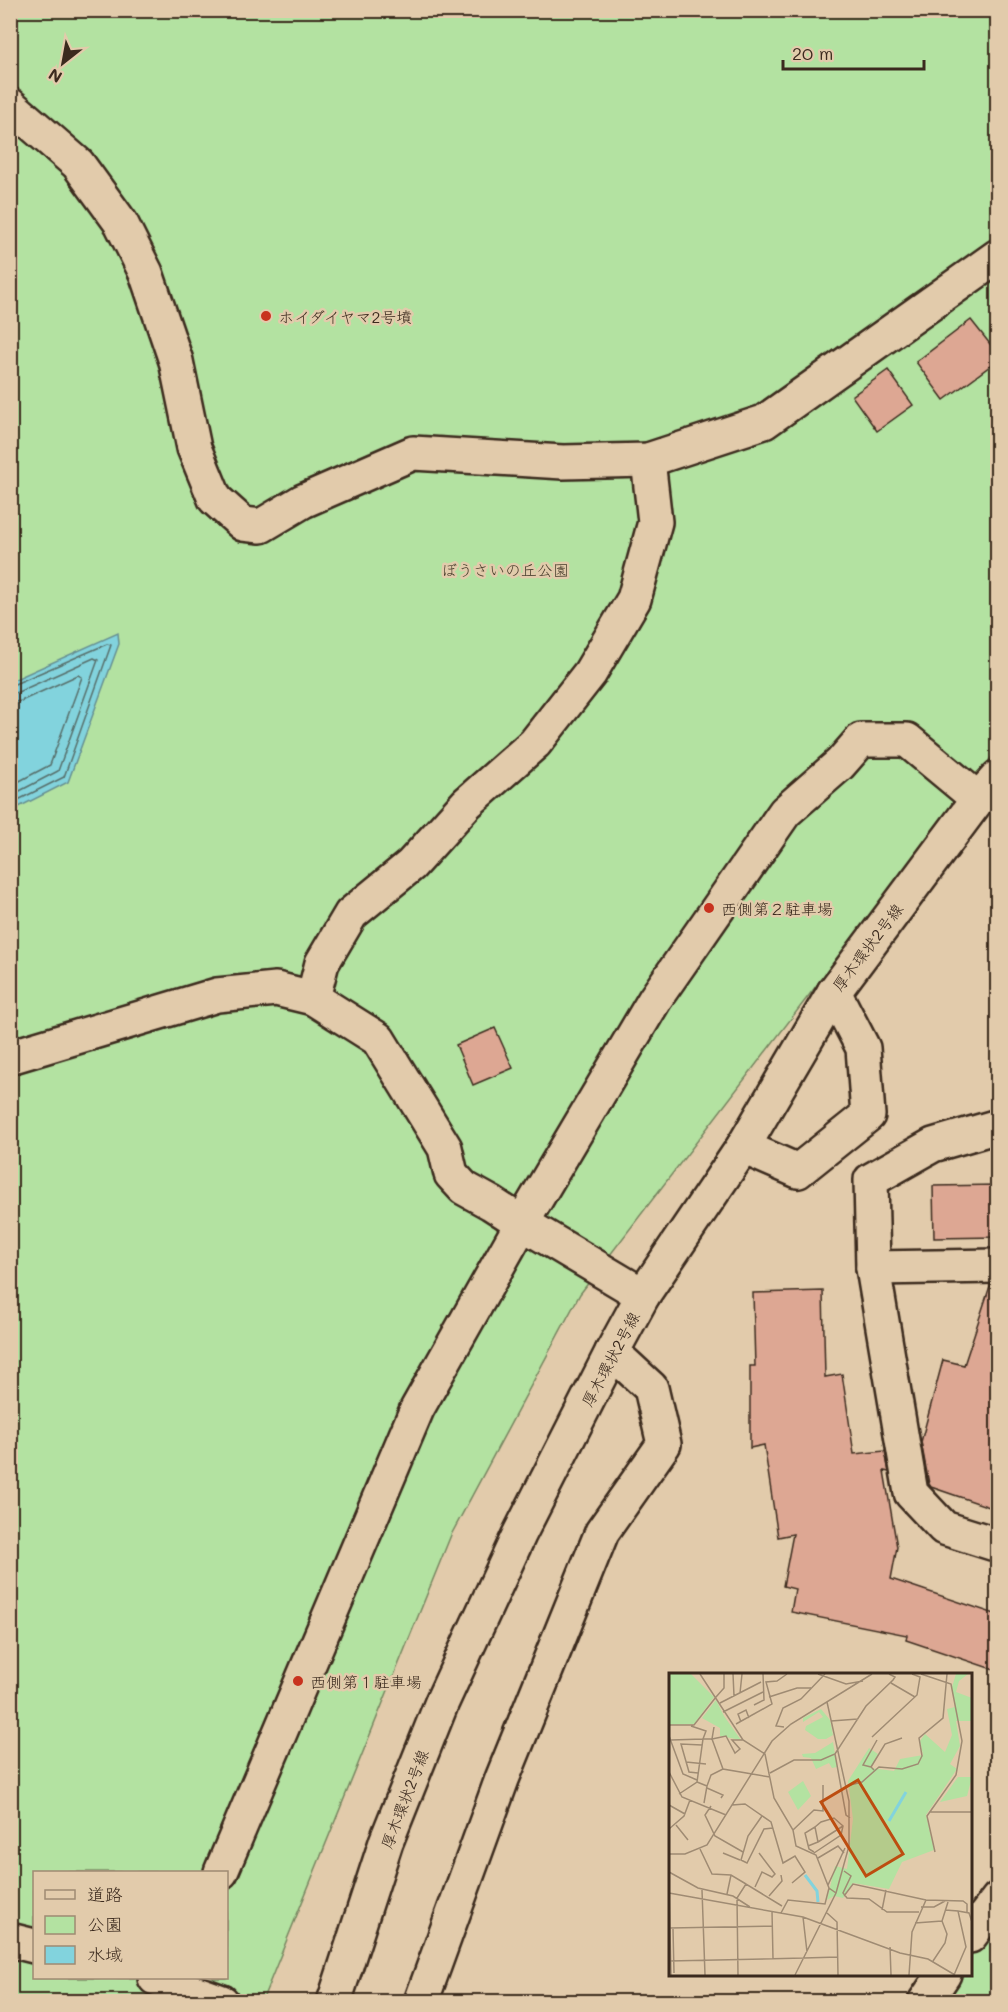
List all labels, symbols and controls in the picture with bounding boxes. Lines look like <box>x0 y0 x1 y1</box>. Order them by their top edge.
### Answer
north arrow <box>33 33 93 93</box>
scale bar <box>783 33 924 71</box>
text: 20 m <box>792 41 833 65</box>
text: N <box>44 64 66 88</box>
place label: ホイダイヤマ2号墳 <box>278 306 412 327</box>
marker: ホイダイヤマ2号墳 <box>259 309 273 323</box>
park label: ぼうさいの丘公園 <box>441 559 569 580</box>
place label: 西側第２駐車場 <box>721 898 833 919</box>
street label: 厚木環状2号線 <box>827 899 907 995</box>
marker: 西側第２駐車場 <box>702 901 716 915</box>
street label: 厚木環状2号線 <box>576 1308 644 1410</box>
place label: 西側第１駐車場 <box>310 1671 422 1692</box>
inset map <box>669 1673 972 1976</box>
marker: 西側第１駐車場 <box>291 1674 305 1688</box>
street label: 厚木環状2号線 <box>375 1746 433 1852</box>
legend <box>33 1871 228 1979</box>
text: 道路 <box>87 1882 123 1906</box>
text: 公園 <box>87 1912 123 1936</box>
text: 水域 <box>87 1942 123 1966</box>

